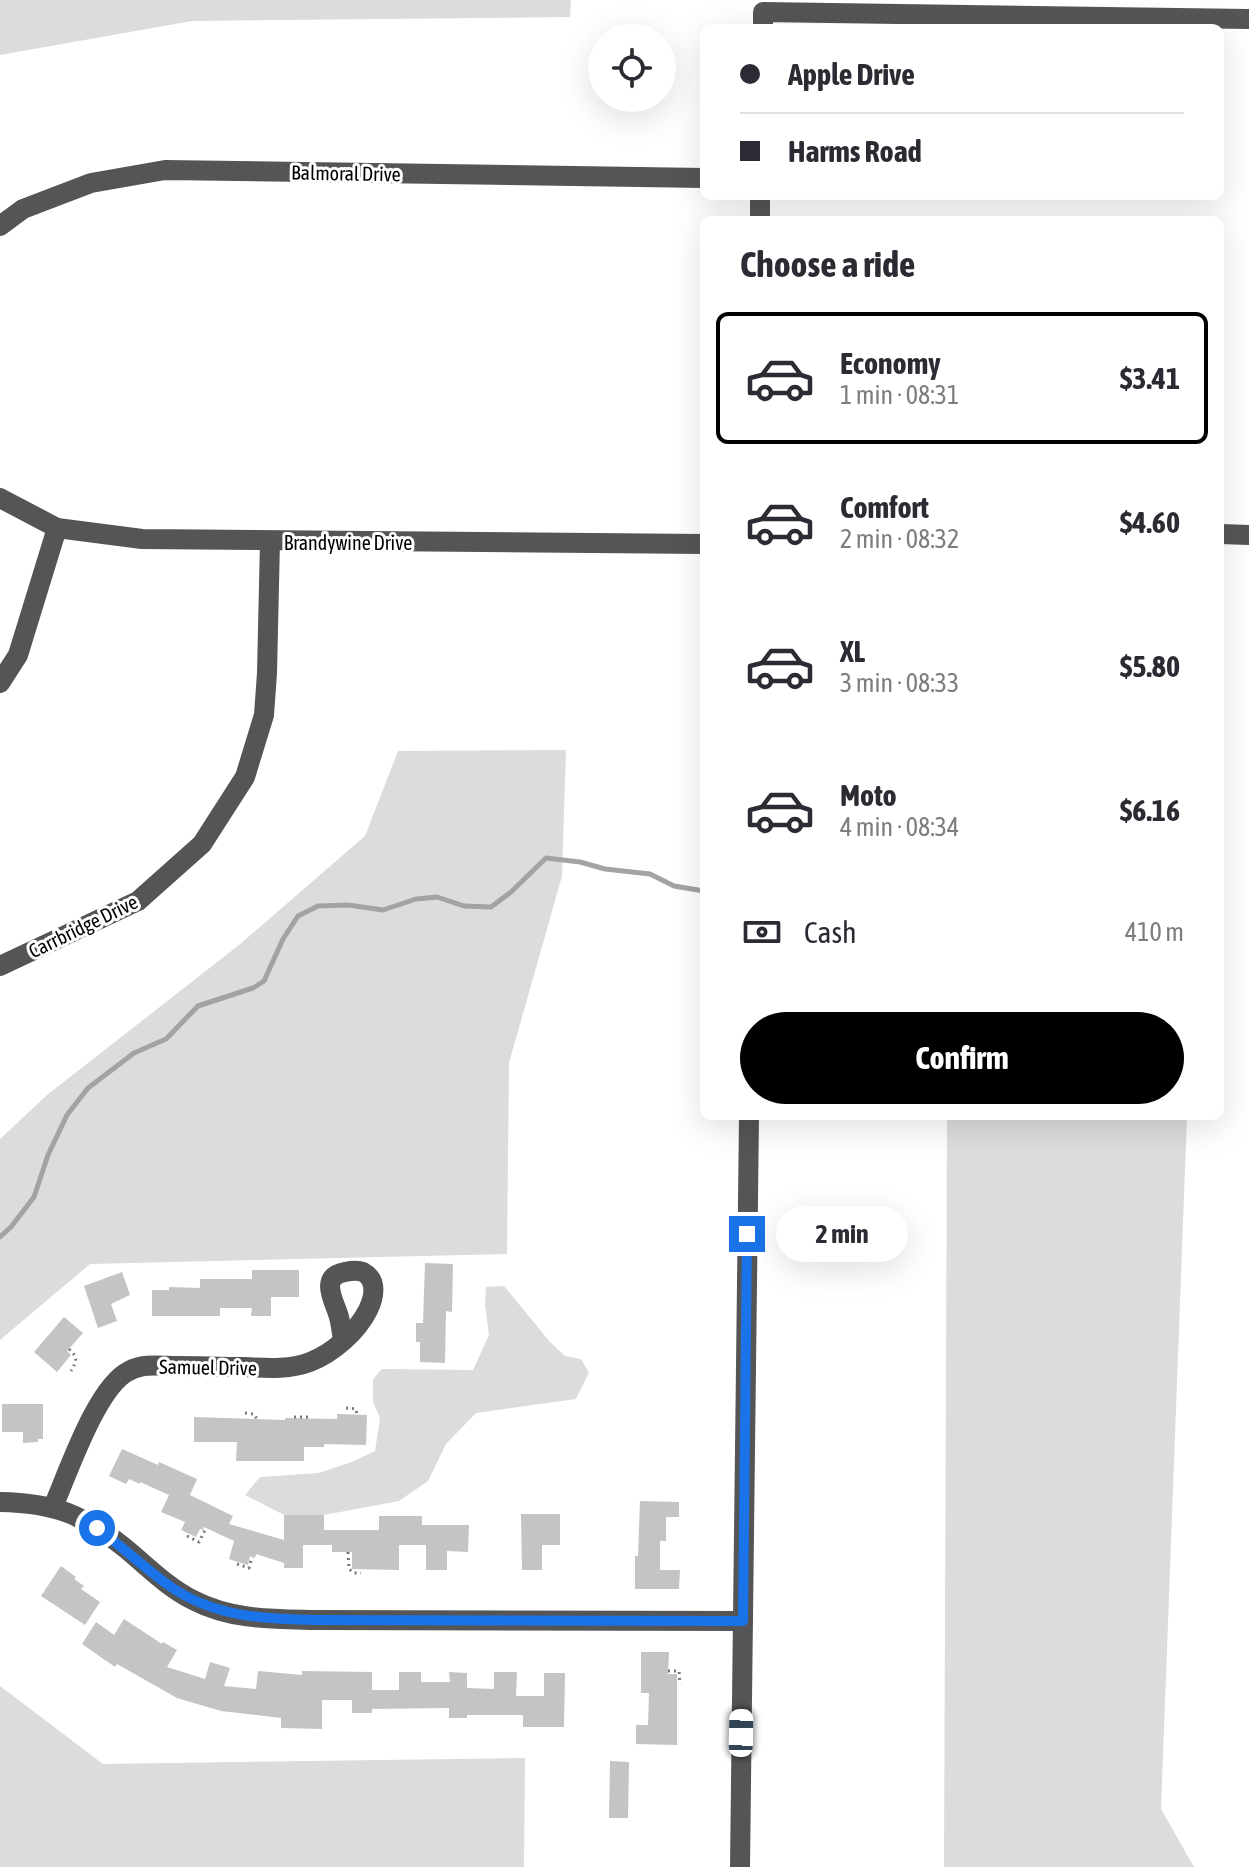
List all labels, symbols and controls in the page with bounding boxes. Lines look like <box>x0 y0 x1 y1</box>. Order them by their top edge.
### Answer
map controls <box>588 24 676 112</box>
button: locate <box>588 24 676 112</box>
text: Apple Drive <box>788 57 915 91</box>
text: Harms Road <box>788 134 922 168</box>
street label: Balmoral Drive <box>291 161 401 185</box>
text: Choose a ride <box>740 243 915 285</box>
icon: car <box>744 342 816 414</box>
text: Economy <box>840 346 941 380</box>
text: $3.41 <box>1120 361 1180 395</box>
text: 1 min · 08:31 <box>840 380 959 410</box>
icon: car <box>744 486 816 558</box>
text: Comfort <box>840 490 929 524</box>
text: $4.60 <box>1120 505 1180 539</box>
text: 2 min · 08:32 <box>840 524 959 554</box>
street label: Brandywine Drive <box>284 531 412 554</box>
icon: car <box>744 630 816 702</box>
text: XL <box>840 634 865 668</box>
text: $5.80 <box>1120 649 1180 683</box>
text: 3 min · 08:33 <box>840 668 959 698</box>
icon: car <box>744 774 816 846</box>
text: Moto <box>840 778 897 812</box>
text: $6.16 <box>1120 793 1180 827</box>
text: 4 min · 08:34 <box>840 812 959 842</box>
street label: Carrbridge Drive <box>25 890 141 962</box>
icon: cash <box>740 910 784 954</box>
text: Cash <box>804 915 857 949</box>
text: 410 m <box>1125 917 1184 947</box>
button: Confirm <box>740 1012 1184 1104</box>
callout: 2 min <box>775 1206 907 1262</box>
route end <box>729 1216 765 1252</box>
text: 2 min <box>815 1219 869 1249</box>
street label: Samuel Drive <box>159 1355 257 1379</box>
route start <box>79 1510 115 1546</box>
car <box>729 1709 753 1757</box>

